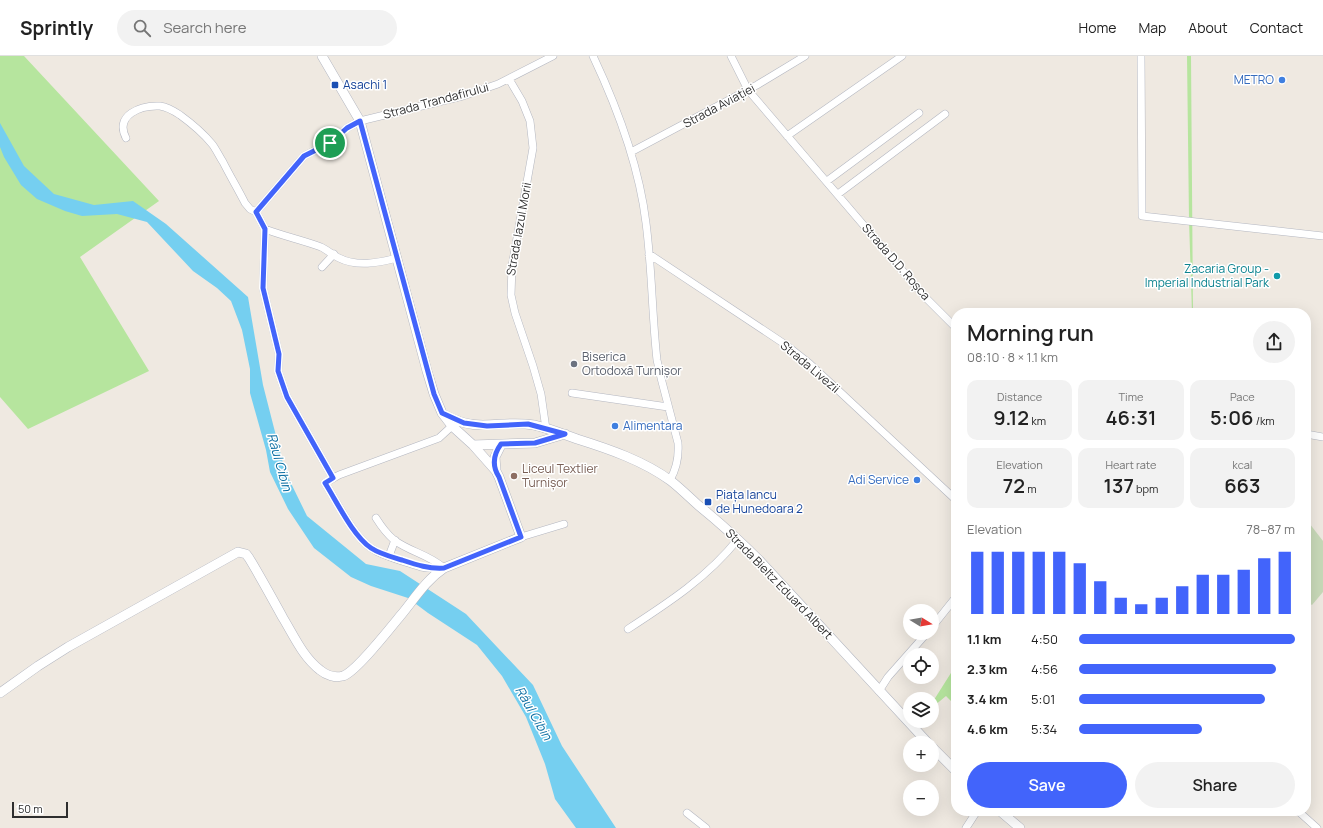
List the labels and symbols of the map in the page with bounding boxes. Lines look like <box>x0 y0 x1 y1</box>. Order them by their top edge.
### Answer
place label: METRO <box>1234 71 1274 88</box>
marker: METRO <box>1277 75 1287 85</box>
place label: Asachi 1 <box>343 76 387 93</box>
street label: Strada Trandafirului <box>381 78 491 123</box>
street label: Strada Aviației <box>680 79 758 132</box>
marker: Asachi 1 <box>330 80 340 90</box>
pin <box>313 126 347 160</box>
street label: Strada Iazul Morii <box>502 181 535 277</box>
street label: Strada D.D. Roșca <box>858 220 935 304</box>
place label: Zacaria Group - Imperial Industrial Park <box>1145 260 1270 291</box>
marker: Zacaria Group - Imperial Industrial Park <box>1272 271 1282 281</box>
street label: Strada Livezii <box>777 337 844 397</box>
place label: Biserica Ortodoxă Turnișor <box>582 348 682 379</box>
marker: Biserica Ortodoxă Turnișor <box>569 359 579 369</box>
place label: Alimentara <box>623 417 683 434</box>
marker: Alimentara <box>610 421 620 431</box>
water label: Râul Cibin <box>263 431 297 494</box>
place label: Liceul Textlier Turnișor <box>522 460 598 491</box>
marker: Liceul Textlier Turnișor <box>509 471 519 481</box>
place label: Adi Service <box>848 471 909 488</box>
marker: Adi Service <box>912 475 922 485</box>
place label: Piața Iancu de Hunedoara 2 <box>716 486 803 517</box>
marker: Piața Iancu de Hunedoara 2 <box>703 497 713 507</box>
street label: Strada Bieltz Eduard Albert <box>722 525 837 643</box>
north arrow <box>903 604 939 640</box>
water label: Râul Cibin <box>511 683 557 744</box>
scale bar <box>12 800 68 819</box>

